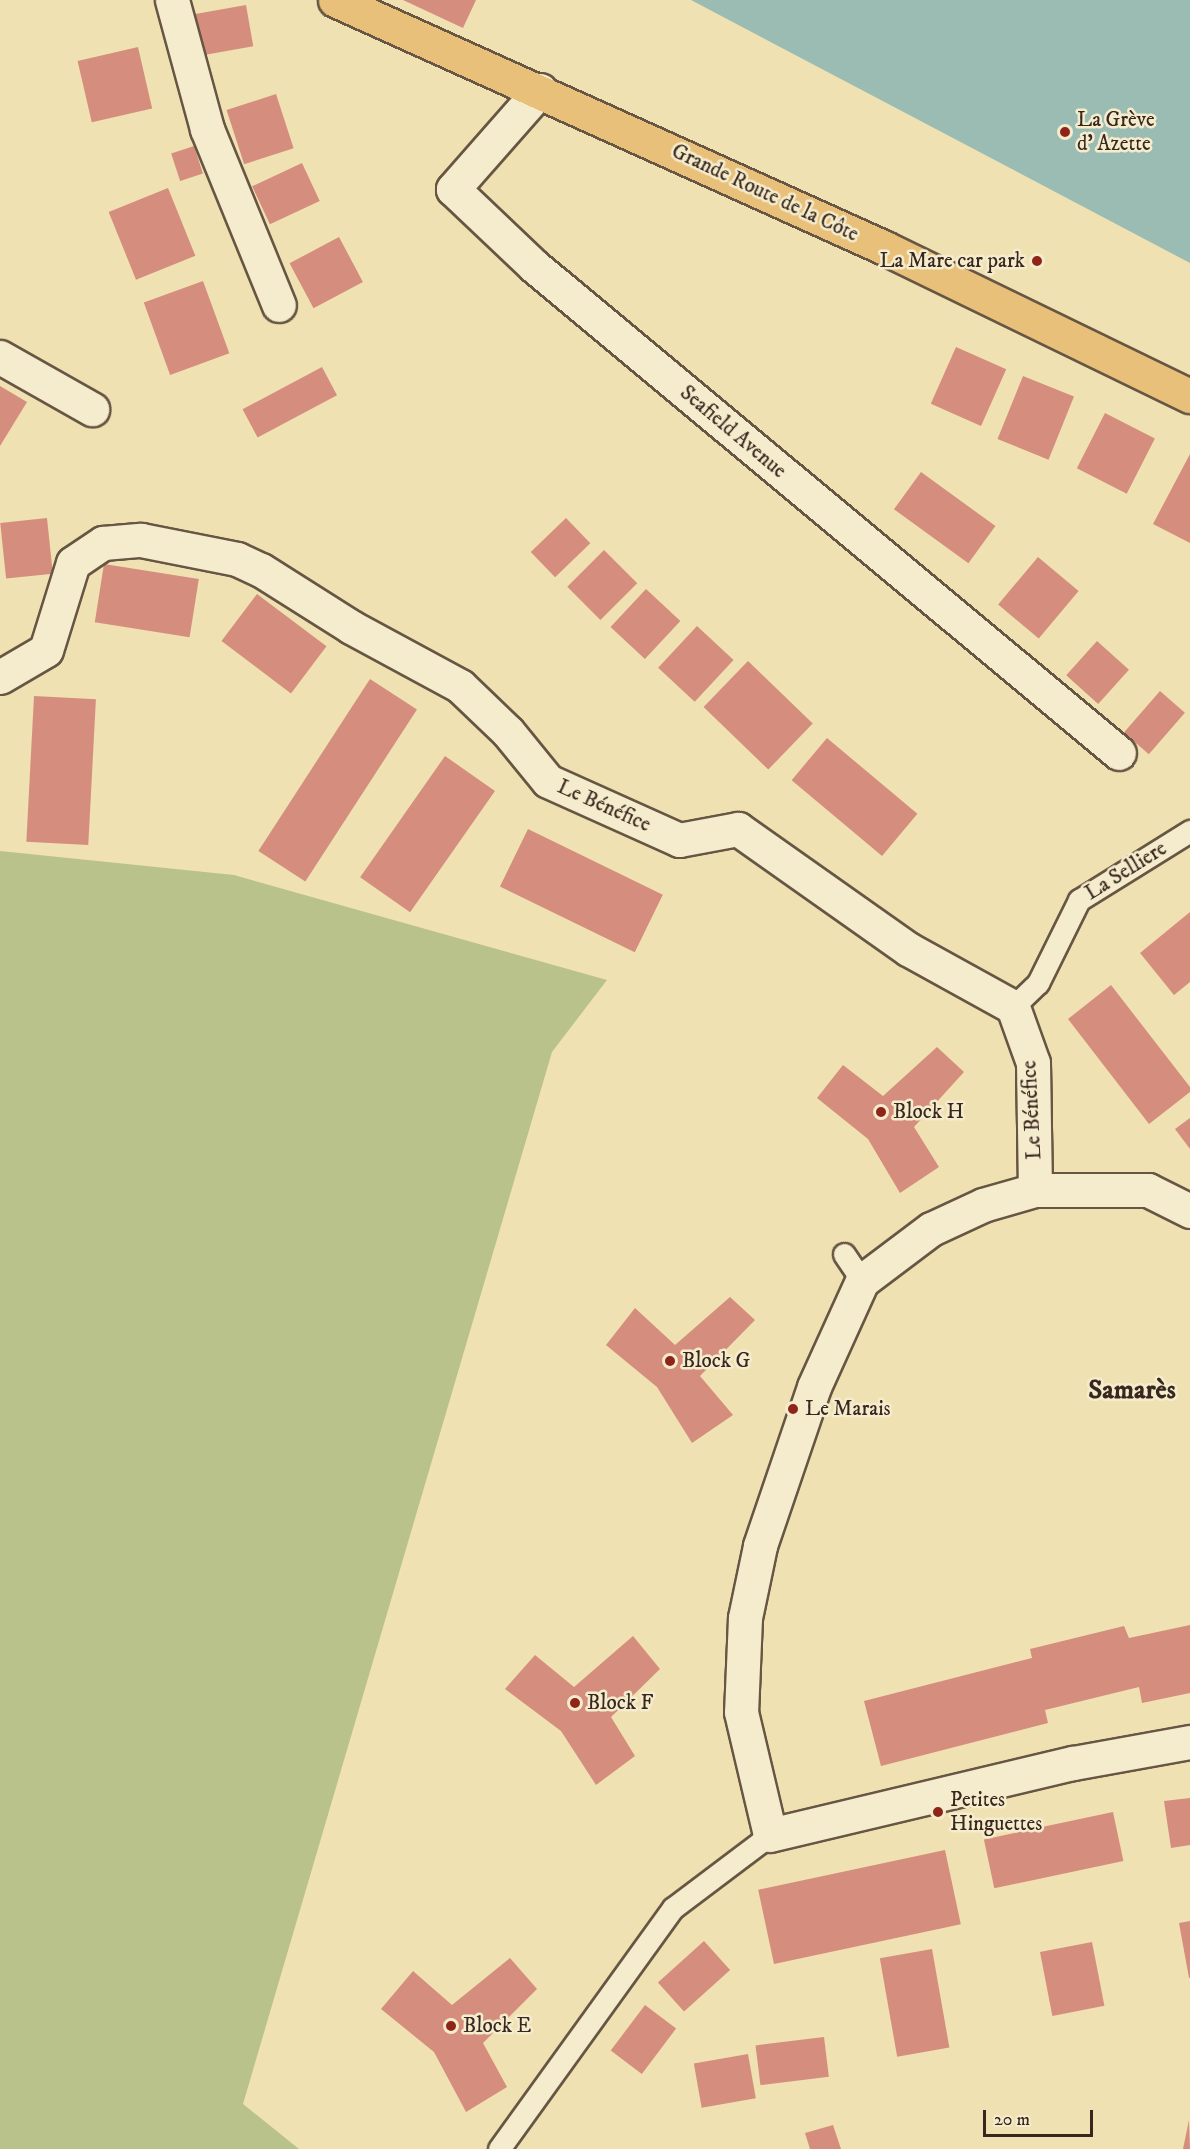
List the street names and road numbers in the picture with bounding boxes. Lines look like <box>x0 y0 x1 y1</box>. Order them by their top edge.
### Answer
street label: Grande Route de la Côte <box>668 139 862 247</box>
street label: Seafield Avenue <box>675 380 791 484</box>
street label: Le Bénéfice <box>553 774 655 838</box>
street label: La Selliere <box>1081 836 1171 906</box>
street label: Le Bénéfice <box>1017 1060 1047 1160</box>

